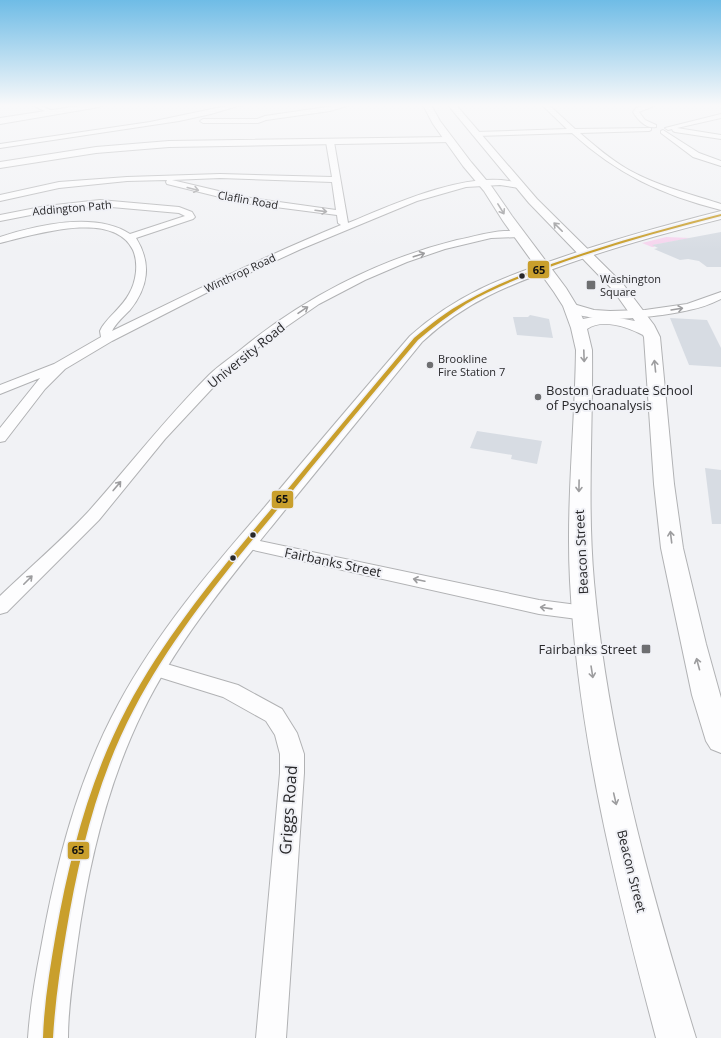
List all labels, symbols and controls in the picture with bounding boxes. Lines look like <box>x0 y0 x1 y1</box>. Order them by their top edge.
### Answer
one-way arrow <box>187 186 200 193</box>
street label: Claflin Road <box>217 187 279 212</box>
street label: Addington Path <box>32 197 112 218</box>
one-way arrow <box>497 203 505 214</box>
one-way arrow <box>315 207 328 215</box>
one-way arrow <box>553 222 563 232</box>
street label: Winthrop Road <box>202 249 278 296</box>
one-way arrow <box>413 250 425 258</box>
line badge: 65 <box>527 260 550 279</box>
text: 65 <box>533 262 545 277</box>
unlabelled marker <box>517 271 527 281</box>
place label: Washington Square <box>600 271 661 299</box>
marker: Washington Square <box>585 279 597 291</box>
one-way arrow <box>670 305 683 313</box>
one-way arrow <box>297 306 308 315</box>
street label: University Road <box>203 318 289 392</box>
one-way arrow <box>580 349 588 362</box>
place label: Brookline Fire Station 7 <box>438 351 505 379</box>
marker: Brookline Fire Station 7 <box>425 360 435 370</box>
one-way arrow <box>651 360 659 373</box>
place label: Boston Graduate School of Psychoanalysis <box>546 381 693 414</box>
marker: Boston Graduate School of Psychoanalysis <box>533 392 543 402</box>
one-way arrow <box>576 479 583 492</box>
one-way arrow <box>113 480 122 491</box>
line badge: 65 <box>271 490 294 509</box>
text: 65 <box>276 491 288 506</box>
street label: Beacon Street <box>570 509 592 595</box>
unlabelled marker <box>248 530 258 540</box>
one-way arrow <box>667 531 675 544</box>
street label: Fairbanks Street <box>283 543 383 581</box>
unlabelled marker <box>228 553 238 563</box>
one-way arrow <box>23 575 33 585</box>
one-way arrow <box>413 576 426 584</box>
one-way arrow <box>540 604 553 612</box>
place label: Fairbanks Street <box>539 640 637 658</box>
marker: Fairbanks Street <box>640 643 652 655</box>
one-way arrow <box>694 658 701 671</box>
one-way arrow <box>588 665 596 678</box>
street label: Griggs Road <box>274 765 302 855</box>
one-way arrow <box>612 793 620 806</box>
street label: Beacon Street <box>613 828 651 915</box>
line badge: 65 <box>67 841 90 860</box>
text: 65 <box>72 842 84 857</box>

